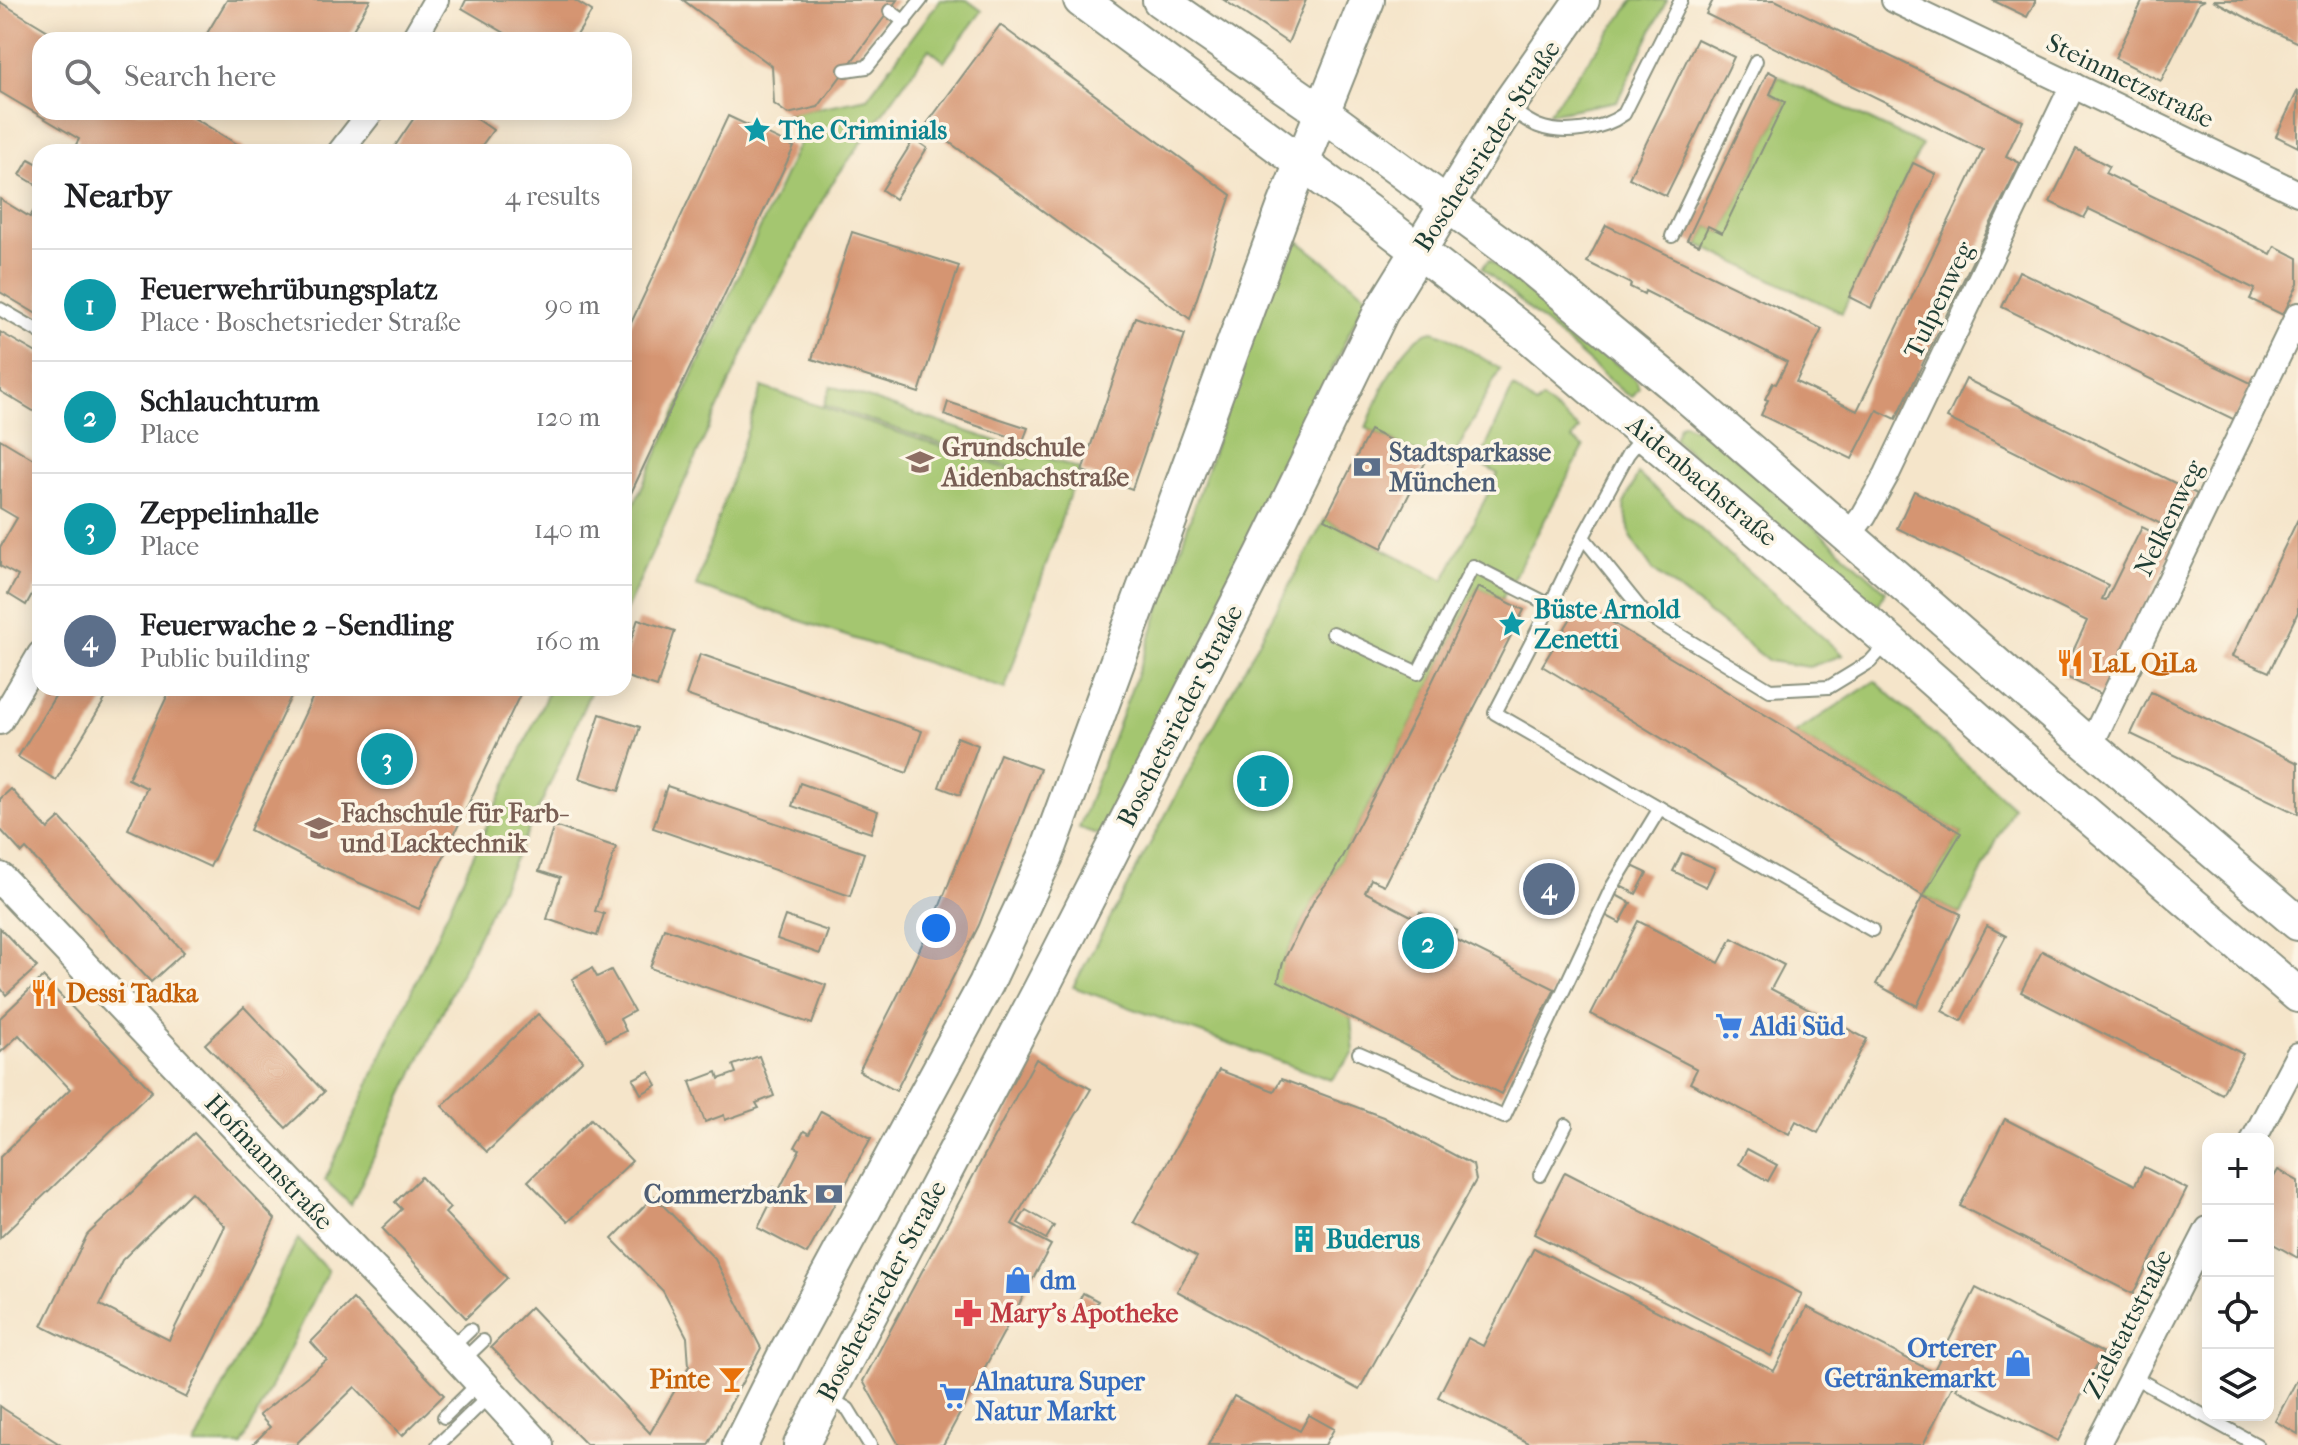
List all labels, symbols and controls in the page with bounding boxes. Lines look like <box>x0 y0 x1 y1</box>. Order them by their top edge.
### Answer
street label: Steinmetzstraße <box>2041 27 2219 135</box>
search box <box>32 32 632 120</box>
street label: Boschetsrieder Straße <box>1407 35 1567 257</box>
icon: search <box>60 54 104 98</box>
text: Search here <box>124 59 276 94</box>
place icon: The Criminials <box>742 115 772 145</box>
place label: The Criminials <box>778 115 947 146</box>
text: Nearby <box>64 176 171 216</box>
text: 4 results <box>505 181 600 212</box>
street label: Tulpenweg <box>1897 236 1981 363</box>
text: Feuerwehrübungsplatz <box>140 272 437 307</box>
text: 1 <box>85 290 95 321</box>
text: 90 m <box>545 290 600 321</box>
text: Place · Boschetsrieder Straße <box>140 307 461 338</box>
text: Schlauchturm <box>140 384 319 419</box>
text: 2 <box>83 402 97 433</box>
text: 120 m <box>536 402 600 433</box>
street label: Aidenbachstraße <box>1620 408 1784 553</box>
text: Place <box>140 419 199 450</box>
place label: Grundschule Aidenbachstraße <box>940 432 1129 493</box>
place label: Stadtsparkasse München <box>1389 437 1551 498</box>
school or university icon: Grundschule Aidenbachstraße <box>905 447 935 477</box>
bank icon: Stadtsparkasse München <box>1352 452 1382 482</box>
street label: Nelkenweg <box>2128 454 2211 581</box>
text: Zeppelinhalle <box>140 496 319 531</box>
text: 3 <box>85 514 95 545</box>
text: 140 m <box>534 514 600 545</box>
text: Place <box>140 531 199 562</box>
place label: Büste Arnold Zenetti <box>1534 594 1681 655</box>
street label: Boschetsrieder Straße <box>1111 600 1250 832</box>
text: Feuerwache 2 - Sendling <box>140 608 453 643</box>
place icon: Büste Arnold Zenetti <box>1497 609 1527 639</box>
text: 4 <box>82 626 98 657</box>
text: 160 m <box>535 626 600 657</box>
text: Public building <box>140 643 309 674</box>
restaurant icon: LaL QiLa <box>2055 648 2085 678</box>
place label: LaL QiLa <box>2092 648 2197 679</box>
pin: 3 <box>361 729 413 789</box>
pin: 1 <box>1237 751 1289 811</box>
place label: Fachschule für Farb- und Lacktechnik <box>340 798 570 859</box>
school or university icon: Fachschule für Farb- und Lacktechnik <box>304 813 334 843</box>
pin: 4 <box>1523 859 1575 919</box>
your location <box>916 908 956 948</box>
pin: 2 <box>1402 913 1454 973</box>
restaurant icon: Dessi Tadka <box>29 978 59 1008</box>
place label: Dessi Tadka <box>66 978 199 1009</box>
supermarket icon: Aldi Süd <box>1714 1011 1744 1041</box>
place label: Aldi Süd <box>1749 1011 1845 1042</box>
street label: Hofmannstraße <box>198 1088 340 1237</box>
map controls <box>2202 1133 2274 1421</box>
button: + <box>2202 1133 2274 1205</box>
street label: Boschetsrieder Straße <box>811 1175 953 1407</box>
place label: Commerzbank <box>644 1179 809 1210</box>
bank icon: Commerzbank <box>814 1179 844 1209</box>
button: − <box>2202 1205 2274 1277</box>
building icon: Buderus <box>1289 1224 1319 1254</box>
place label: Buderus <box>1326 1224 1420 1255</box>
street label: Zielstattstraße <box>2077 1244 2179 1404</box>
shop icon: dm <box>1003 1265 1033 1295</box>
place label: dm <box>1040 1265 1076 1296</box>
button: locate <box>2202 1277 2274 1349</box>
pharmacy icon: Mary's Apotheke <box>953 1298 983 1328</box>
place label: Mary's Apotheke <box>990 1298 1178 1329</box>
place label: Orterer Getränkemarkt <box>1824 1333 1997 1394</box>
shop icon: Orterer Getränkemarkt <box>2003 1348 2033 1378</box>
button: layers <box>2202 1349 2274 1421</box>
place label: Pinte <box>650 1364 710 1395</box>
bar icon: Pinte <box>717 1364 747 1394</box>
place label: Alnatura Super Natur Markt <box>973 1366 1146 1427</box>
supermarket icon: Alnatura Super Natur Markt <box>938 1381 968 1411</box>

